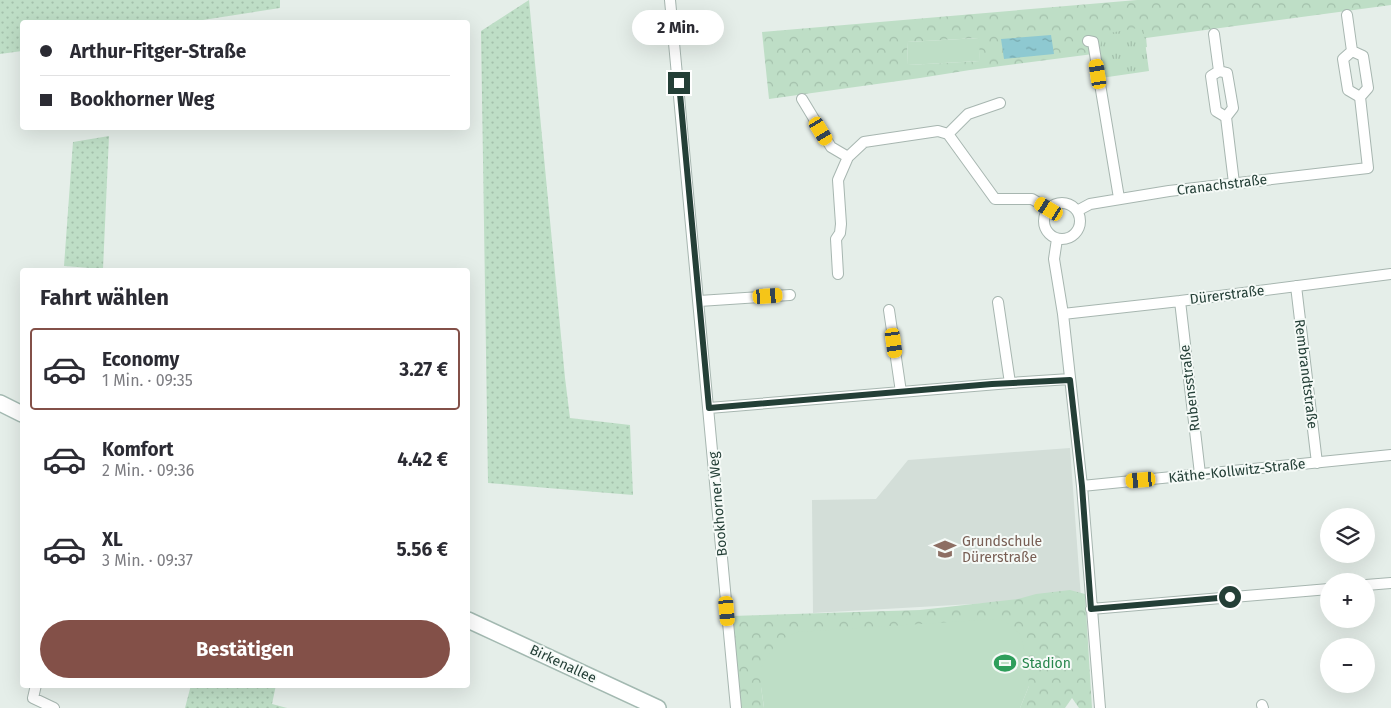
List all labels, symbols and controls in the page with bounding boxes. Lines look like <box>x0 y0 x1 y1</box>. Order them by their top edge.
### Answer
callout: 2 Min. <box>633 11 725 46</box>
text: 2 Min. <box>657 18 699 37</box>
text: Arthur-Fitger-Straße <box>70 40 246 63</box>
car <box>1088 58 1107 90</box>
route end <box>668 72 690 94</box>
text: Bookhorner Weg <box>70 88 215 111</box>
car <box>806 114 835 148</box>
street label: Cranachstraße <box>1176 171 1268 199</box>
car <box>1032 195 1065 223</box>
street label: Dürerstraße <box>1189 282 1265 308</box>
text: Fahrt wählen <box>40 284 169 311</box>
car <box>752 287 783 305</box>
street label: Rembrandtstraße <box>1291 318 1321 430</box>
car <box>884 327 903 359</box>
street label: Rubensstraße <box>1176 344 1204 432</box>
icon: car <box>42 347 87 392</box>
text: Economy <box>102 348 179 371</box>
text: 3.27 € <box>399 358 448 381</box>
text: 1 Min. · 09:35 <box>102 371 193 390</box>
icon: car <box>42 437 87 482</box>
text: Komfort <box>102 438 173 461</box>
text: 4.42 € <box>397 448 448 471</box>
street label: Bookhorner Weg <box>705 450 731 557</box>
street label: Käthe-Kollwitz-Straße <box>1168 455 1306 487</box>
text: 2 Min. · 09:36 <box>102 461 194 480</box>
car <box>1125 471 1156 489</box>
map controls <box>1320 508 1375 693</box>
button: layers <box>1320 508 1375 563</box>
icon: car <box>42 527 87 572</box>
text: XL <box>102 528 123 551</box>
place label: Grundschule Dürerstraße <box>962 533 1042 566</box>
school or university icon: Grundschule Dürerstraße <box>932 536 958 562</box>
text: 5.56 € <box>396 538 448 561</box>
text: 3 Min. · 09:37 <box>102 551 193 570</box>
button: + <box>1320 573 1375 628</box>
route start <box>1219 586 1241 608</box>
car <box>718 595 735 627</box>
button: Bestätigen <box>40 620 450 678</box>
button: − <box>1320 638 1375 693</box>
street label: Birkenallee <box>527 641 599 687</box>
sports icon: Stadion <box>992 650 1018 676</box>
place label: Stadion <box>1022 655 1071 672</box>

